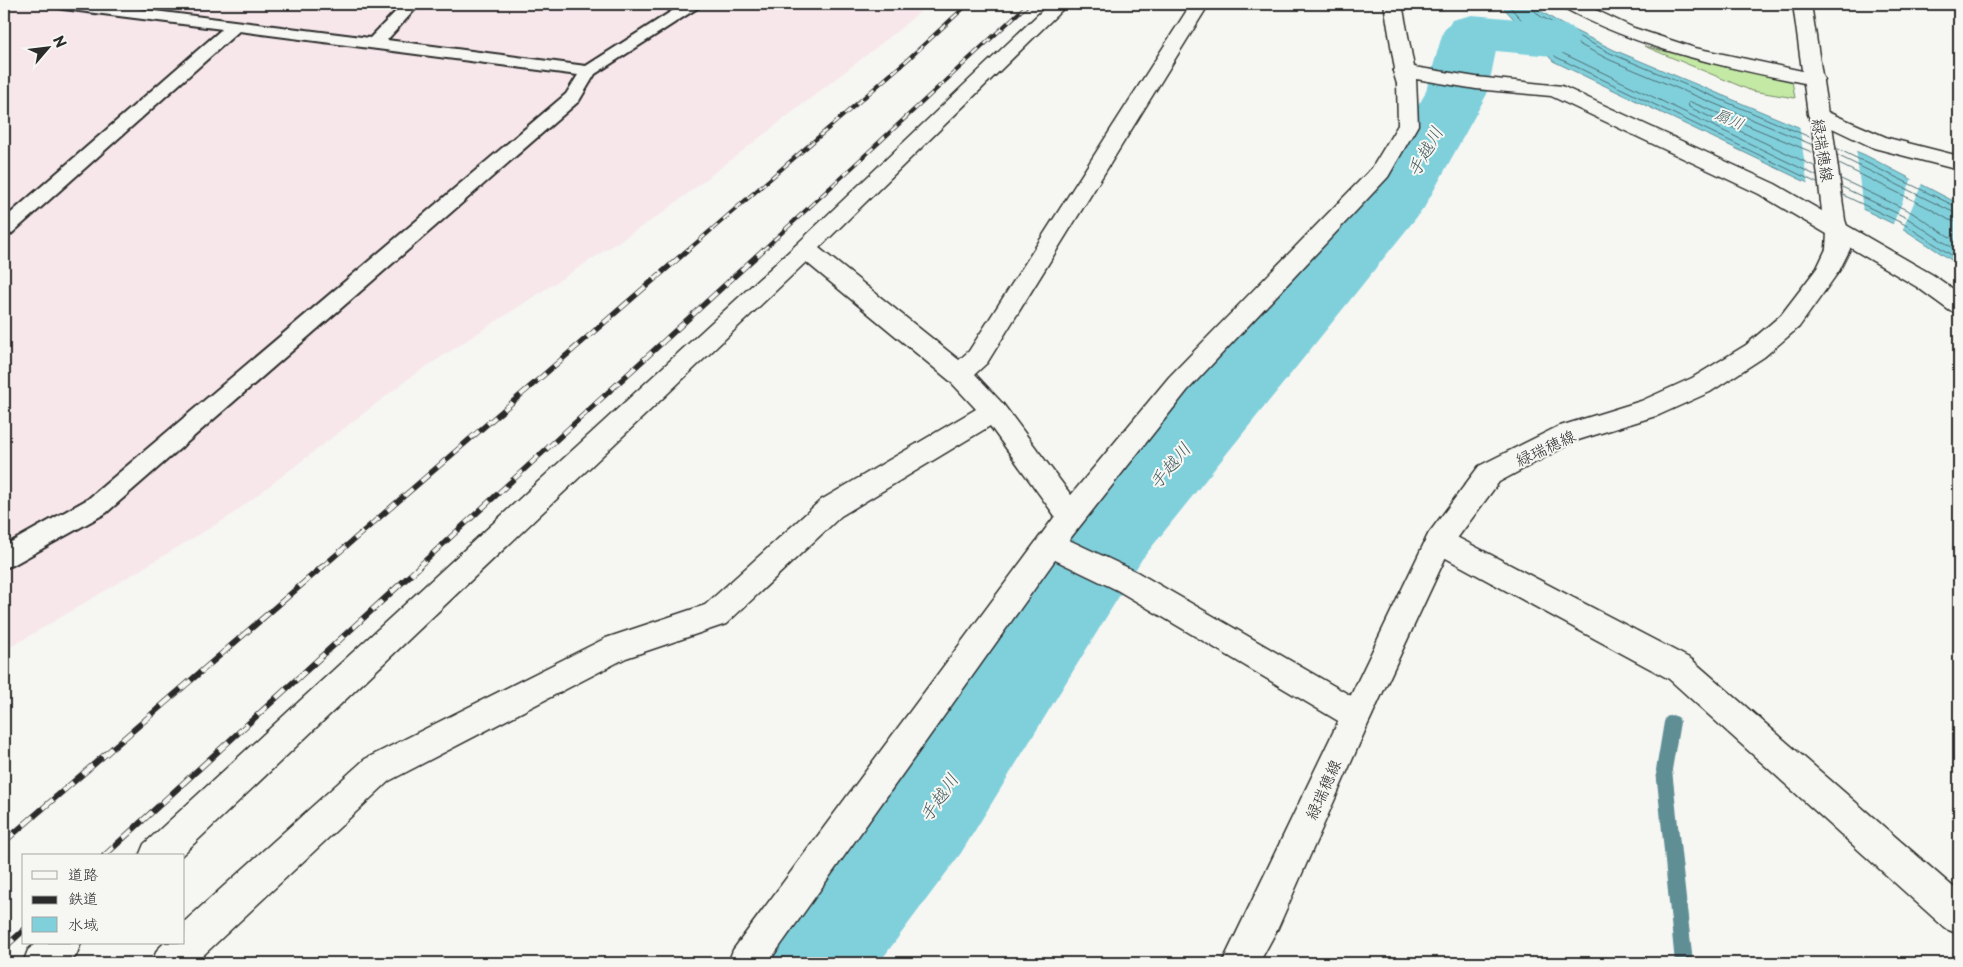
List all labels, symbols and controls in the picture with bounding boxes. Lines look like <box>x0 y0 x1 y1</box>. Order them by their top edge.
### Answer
north arrow <box>22 22 72 72</box>
text: N <box>48 32 72 51</box>
water label: 扇川 <box>1712 102 1748 134</box>
street label: 緑瑞穂線 <box>1807 117 1841 183</box>
water label: 手越川 <box>1399 121 1449 181</box>
street label: 緑瑞穂線 <box>1511 423 1579 471</box>
water label: 手越川 <box>1141 436 1197 494</box>
street label: 緑瑞穂線 <box>1298 755 1346 823</box>
water label: 手越川 <box>912 767 964 827</box>
legend <box>22 854 185 944</box>
text: 道路 <box>68 862 98 885</box>
text: 鉄道 <box>68 886 98 909</box>
text: 水域 <box>68 912 98 935</box>

